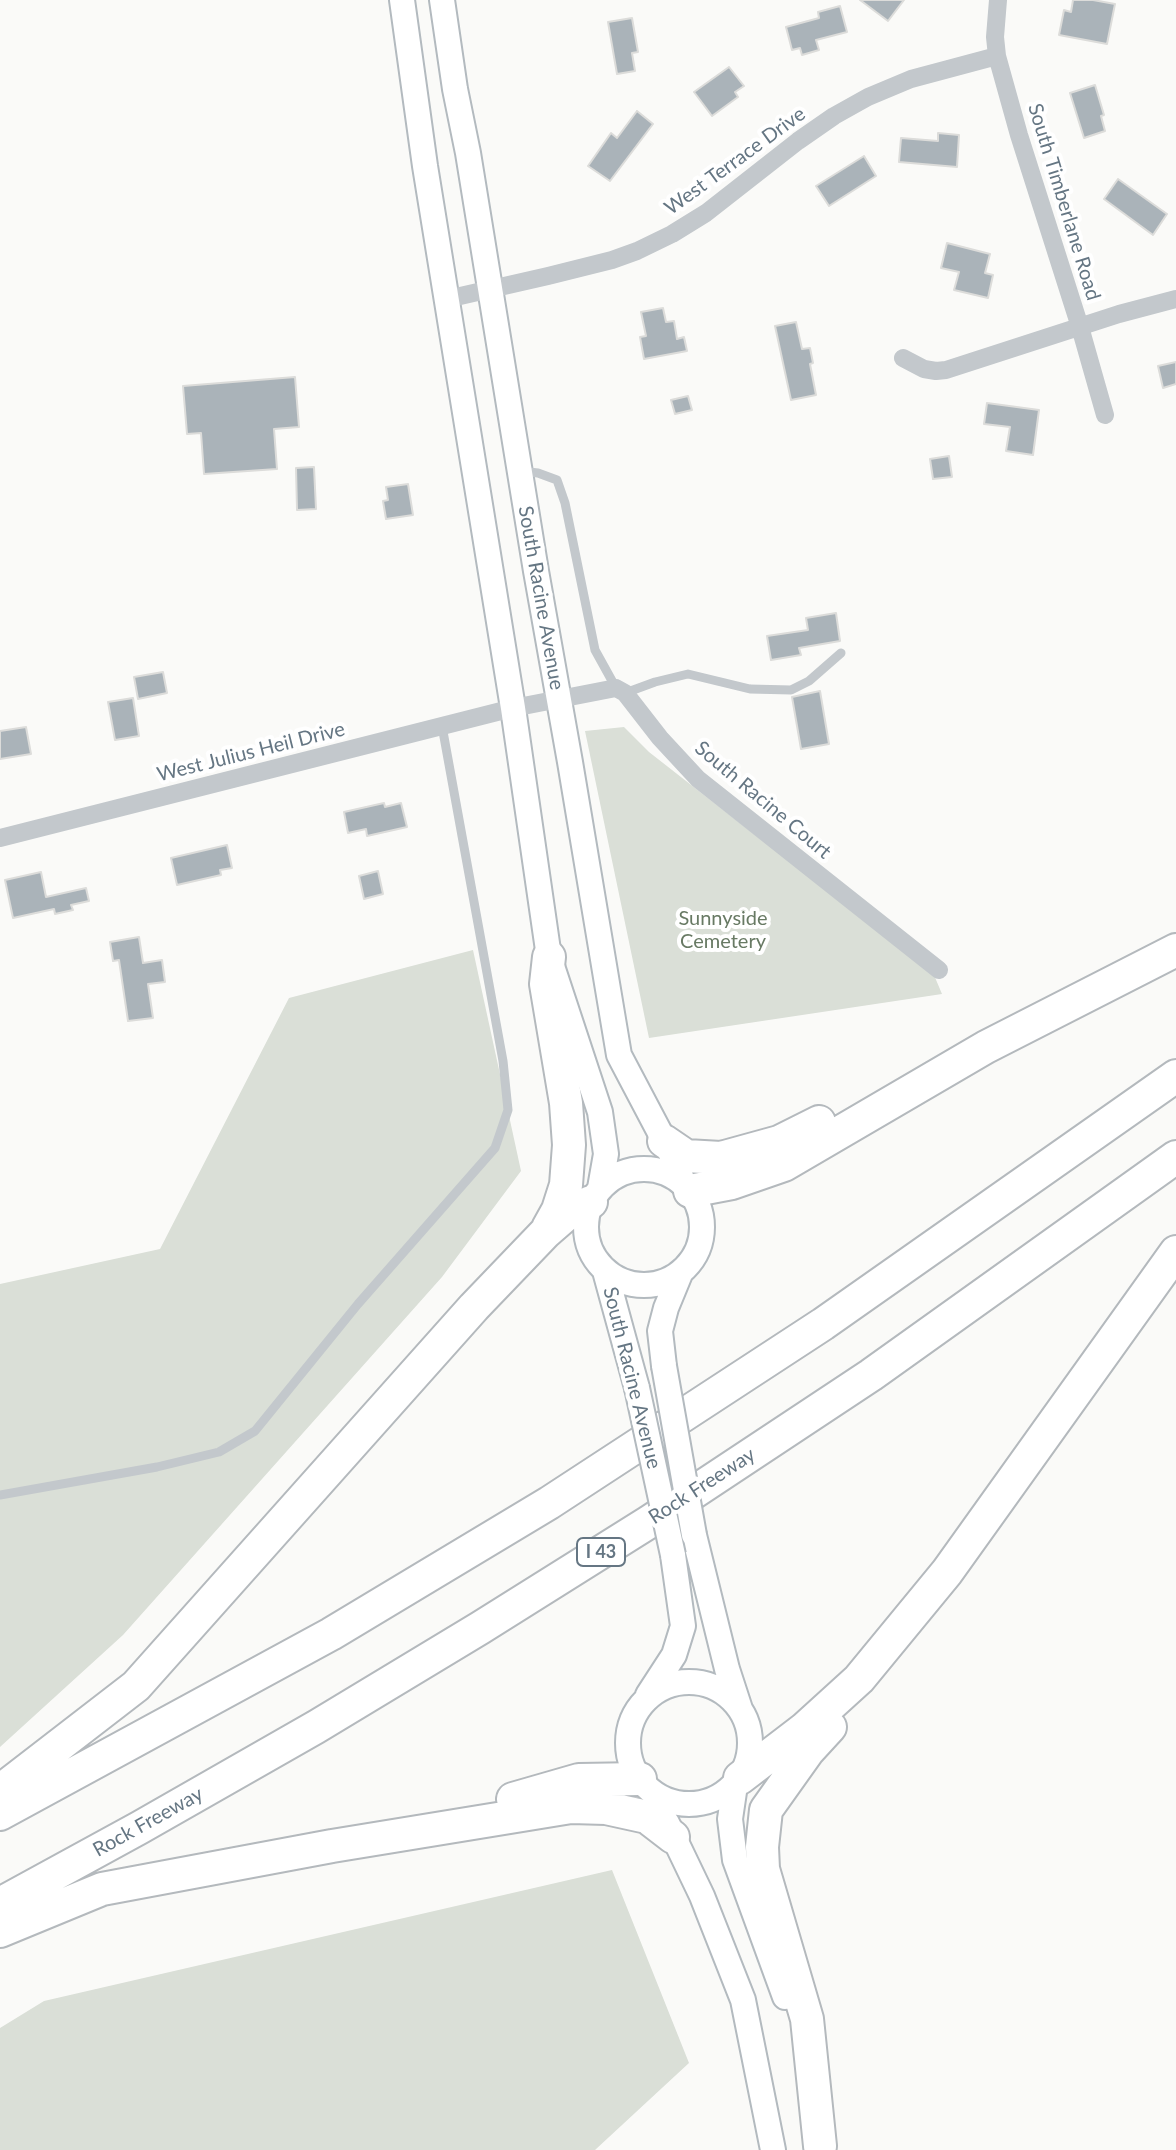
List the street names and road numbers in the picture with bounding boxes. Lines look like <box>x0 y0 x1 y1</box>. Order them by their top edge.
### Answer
street label: South Timberlane Road <box>1023 101 1105 303</box>
street label: West Terrace Drive <box>660 102 810 220</box>
street label: South Racine Avenue <box>513 504 569 692</box>
street label: West Julius Heil Drive <box>155 717 347 787</box>
street label: South Racine Court <box>690 736 836 864</box>
street label: South Racine Avenue <box>598 1285 666 1471</box>
street label: Rock Freeway <box>644 1443 760 1529</box>
road number: I 43 <box>577 1538 625 1566</box>
street label: Rock Freeway <box>89 1782 207 1862</box>

